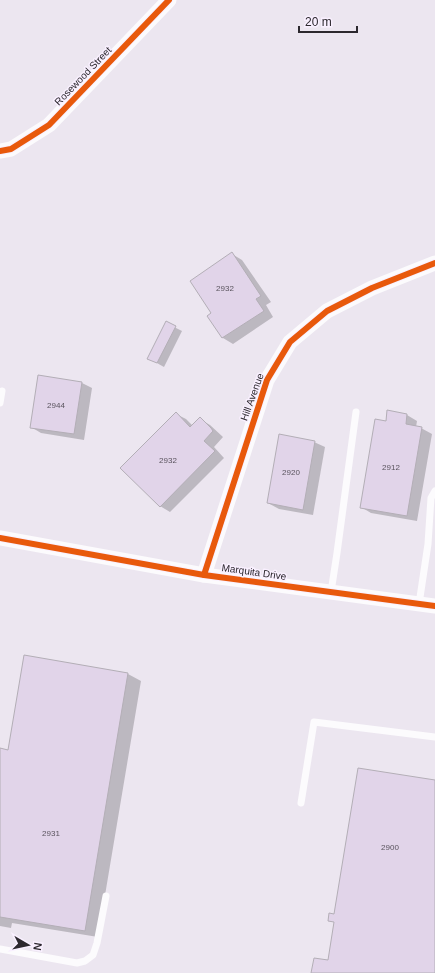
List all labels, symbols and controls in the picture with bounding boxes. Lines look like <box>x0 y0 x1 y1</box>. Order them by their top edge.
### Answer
scale bar <box>299 8 357 34</box>
text: 20 m <box>305 15 332 29</box>
street label: Rosewood Street <box>52 44 114 107</box>
house number: 2932 <box>216 284 234 293</box>
street label: Hill Avenue <box>238 371 266 422</box>
house number: 2944 <box>47 401 65 410</box>
house number: 2932 <box>159 456 177 465</box>
house number: 2912 <box>382 463 400 472</box>
house number: 2920 <box>282 468 300 477</box>
street label: Marquita Drive <box>221 562 287 582</box>
house number: 2931 <box>42 829 60 838</box>
house number: 2900 <box>381 843 399 852</box>
north arrow <box>8 925 48 965</box>
text: N <box>31 942 44 951</box>

